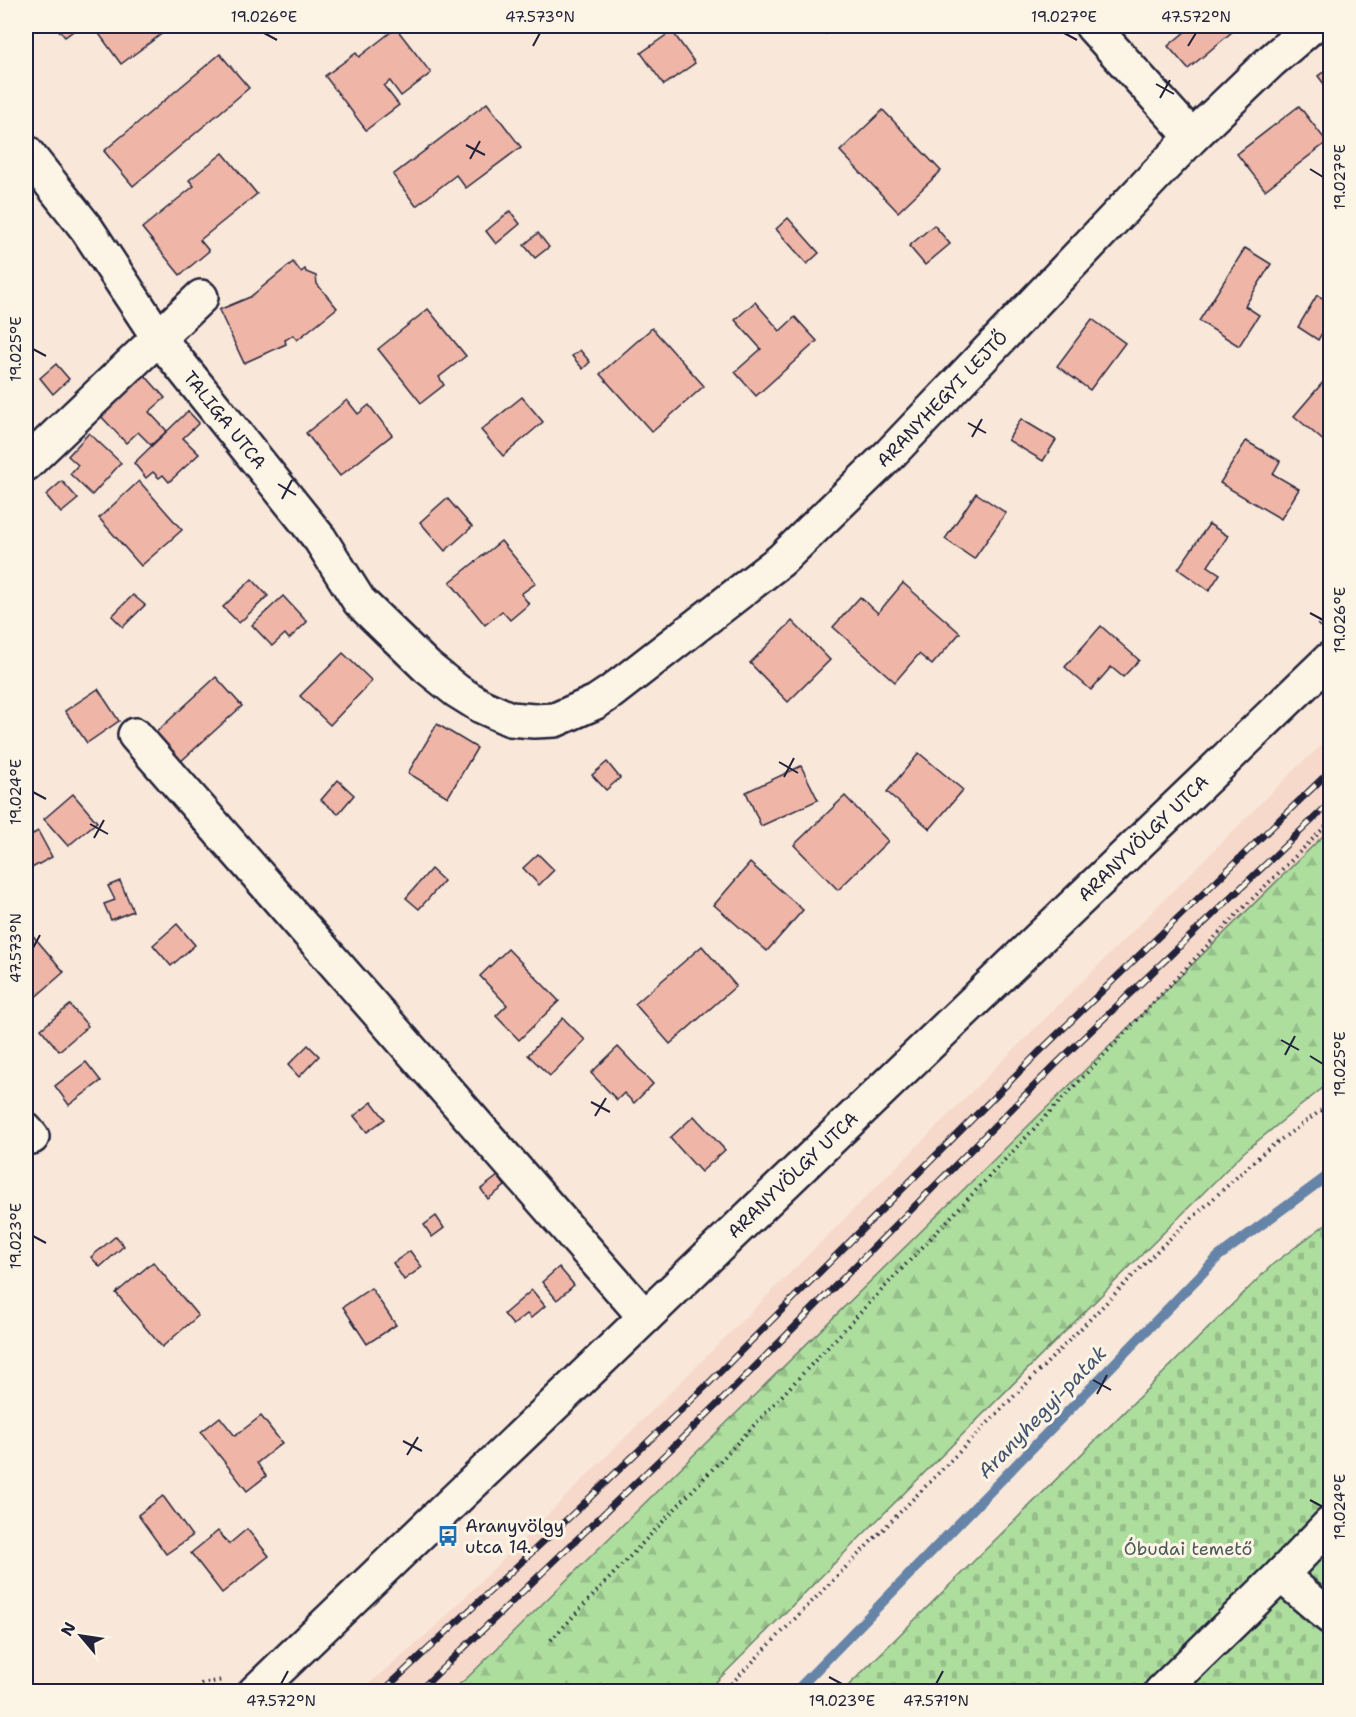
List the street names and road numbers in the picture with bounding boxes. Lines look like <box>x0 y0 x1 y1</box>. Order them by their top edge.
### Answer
street label: ARANYHEGYI LEJTŐ <box>871 326 1013 472</box>
street label: TALIGA UTCA <box>178 366 271 474</box>
street label: ARANYVÖLGY UTCA <box>1073 770 1214 907</box>
street label: ARANYVÖLGY UTCA <box>722 1107 863 1244</box>

